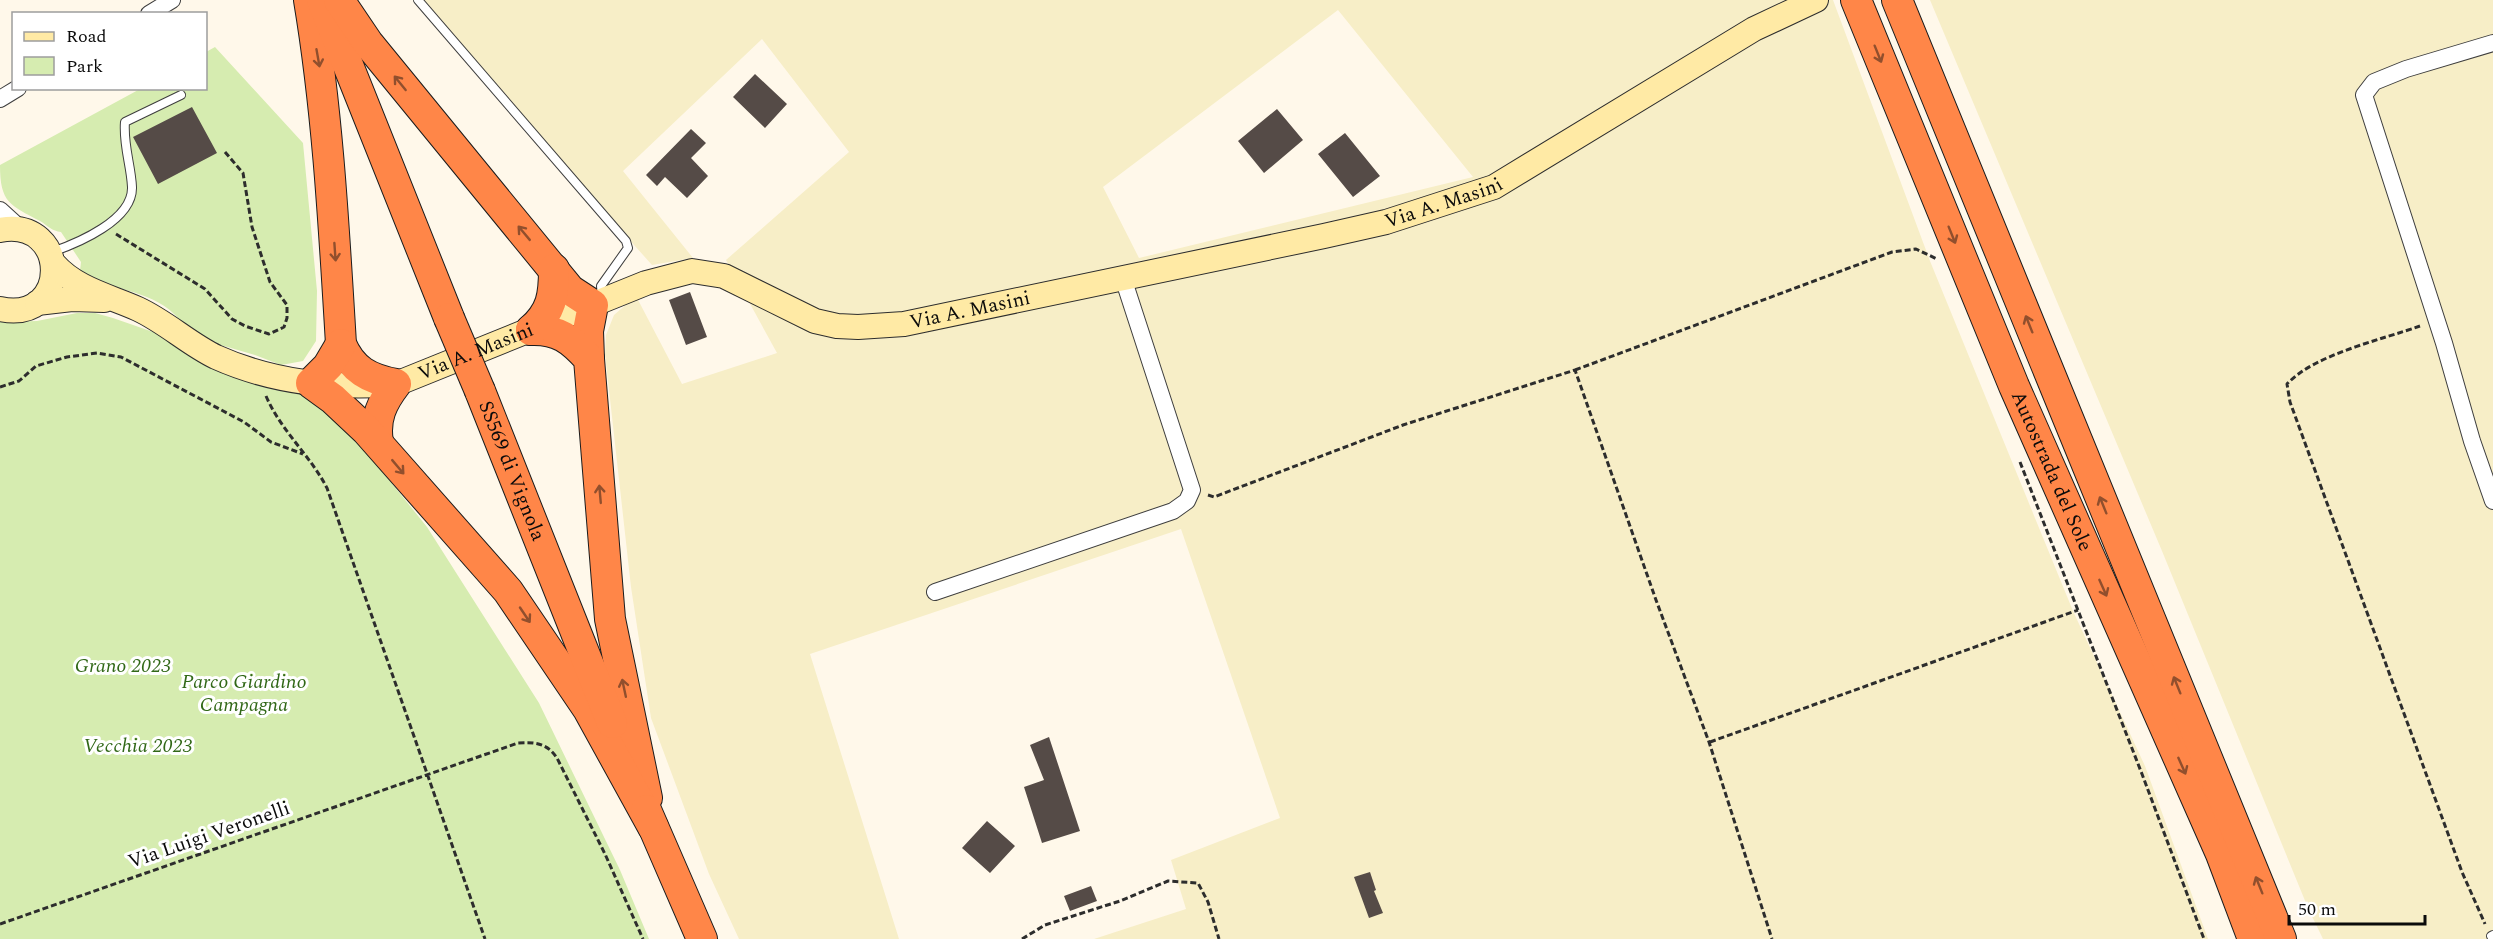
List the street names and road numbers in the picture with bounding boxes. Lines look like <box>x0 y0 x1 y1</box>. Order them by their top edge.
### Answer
street label: Via A. Masini <box>1381 170 1509 236</box>
street label: Via A. Masini <box>907 283 1033 337</box>
street label: Via A. Masini <box>413 315 538 389</box>
street label: Autostrada del Sole <box>2003 386 2100 556</box>
street label: SS569 di Vignola <box>470 396 553 546</box>
street label: Via Luigi Veronelli <box>124 793 294 877</box>

